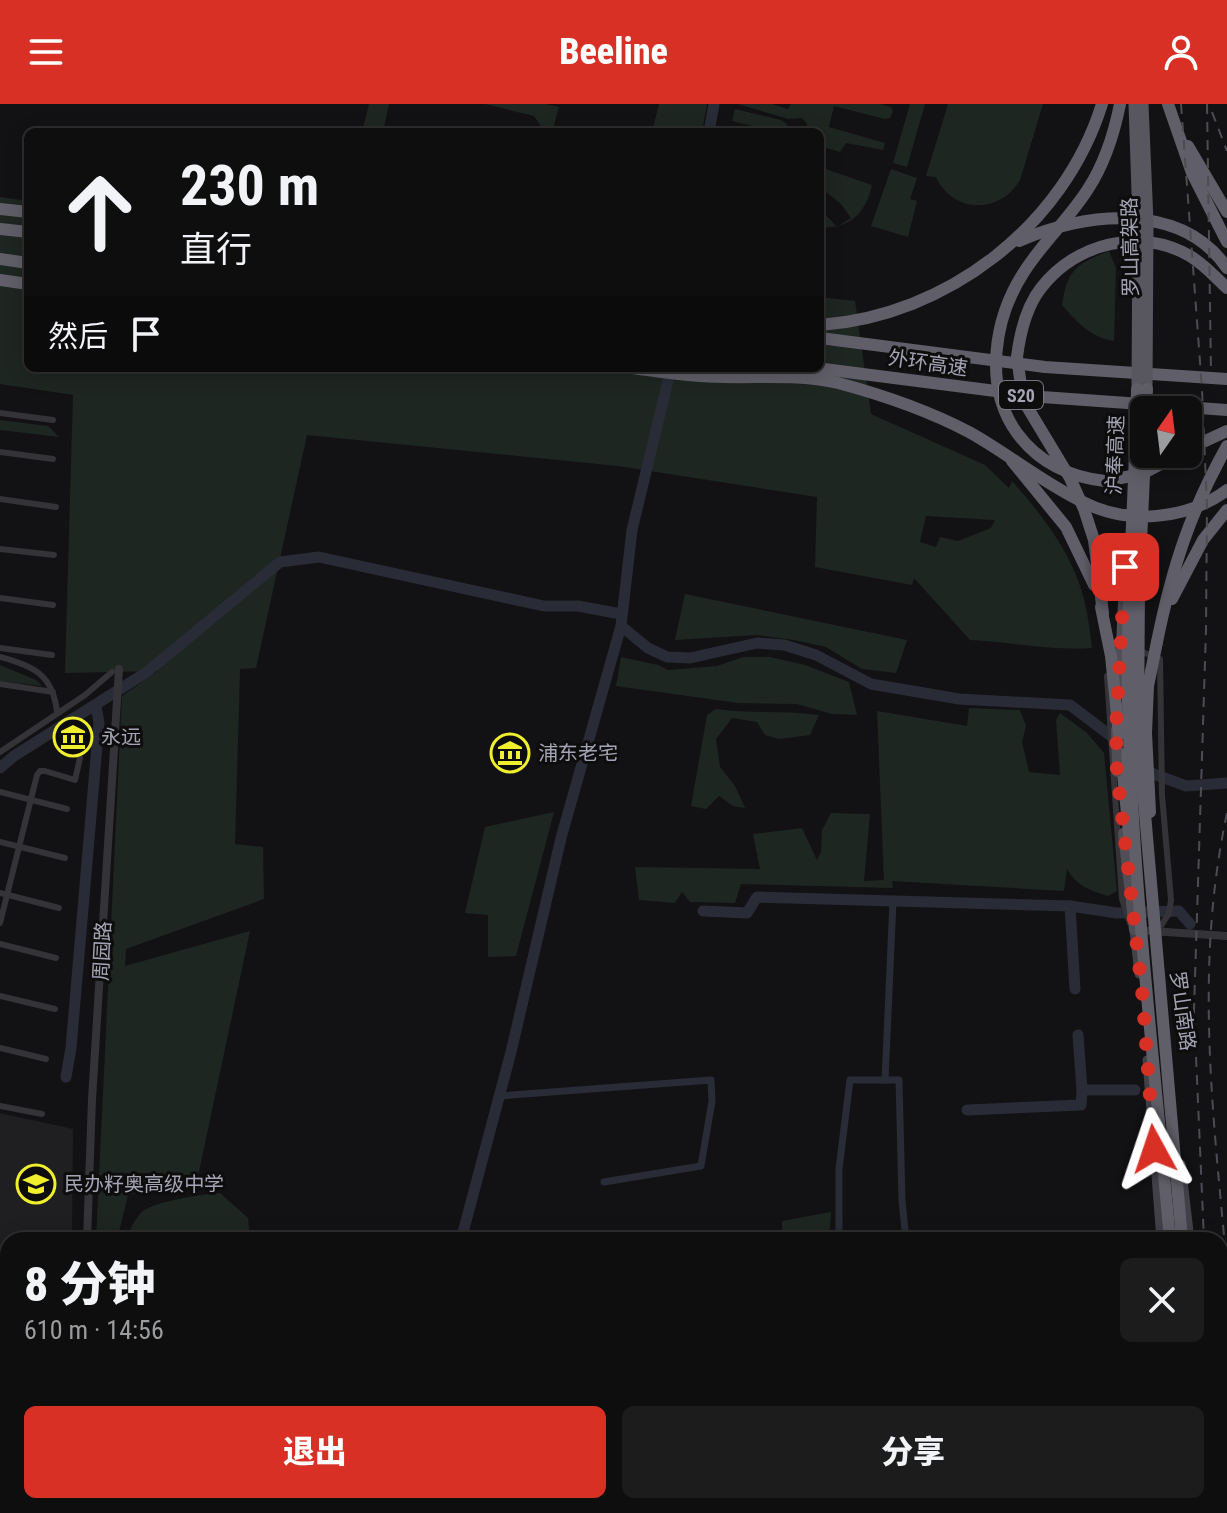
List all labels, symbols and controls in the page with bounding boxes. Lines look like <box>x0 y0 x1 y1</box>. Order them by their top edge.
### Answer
icon: menu <box>24 30 68 74</box>
icon: person <box>1159 30 1203 74</box>
text: Beeline <box>559 31 668 73</box>
text: 230 m <box>180 153 319 219</box>
icon: ahead <box>48 160 152 264</box>
street label: 罗山高架路 <box>1117 197 1143 297</box>
text: 直行 <box>180 229 252 271</box>
icon: arrive <box>124 312 168 356</box>
text: 然后 <box>48 319 108 354</box>
street label: 外环高速 <box>887 346 969 380</box>
road number: S20 <box>999 381 1043 409</box>
north arrow <box>1130 396 1202 468</box>
map controls <box>1130 396 1202 468</box>
street label: 沪奉高速 <box>1102 415 1128 495</box>
pin <box>1091 533 1159 601</box>
icon: arrive <box>1103 545 1147 589</box>
museum icon: 永远 <box>52 716 94 758</box>
place label: 永远 <box>101 725 141 749</box>
museum icon: 浦东老宅 <box>489 732 531 774</box>
place label: 浦东老宅 <box>538 741 618 765</box>
street label: 周园路 <box>88 920 116 982</box>
street label: 罗山南路 <box>1166 970 1200 1052</box>
position arrow <box>1112 1107 1196 1191</box>
school or university icon: 民办籽奥高级中学 <box>15 1163 57 1205</box>
place label: 民办籽奥高级中学 <box>64 1172 224 1196</box>
text: 8 分钟 <box>24 1256 155 1313</box>
button: close <box>1120 1258 1204 1342</box>
text: 610 m · 14:56 <box>24 1315 164 1345</box>
button: 退出 <box>24 1406 606 1498</box>
button: 分享 <box>622 1406 1204 1498</box>

